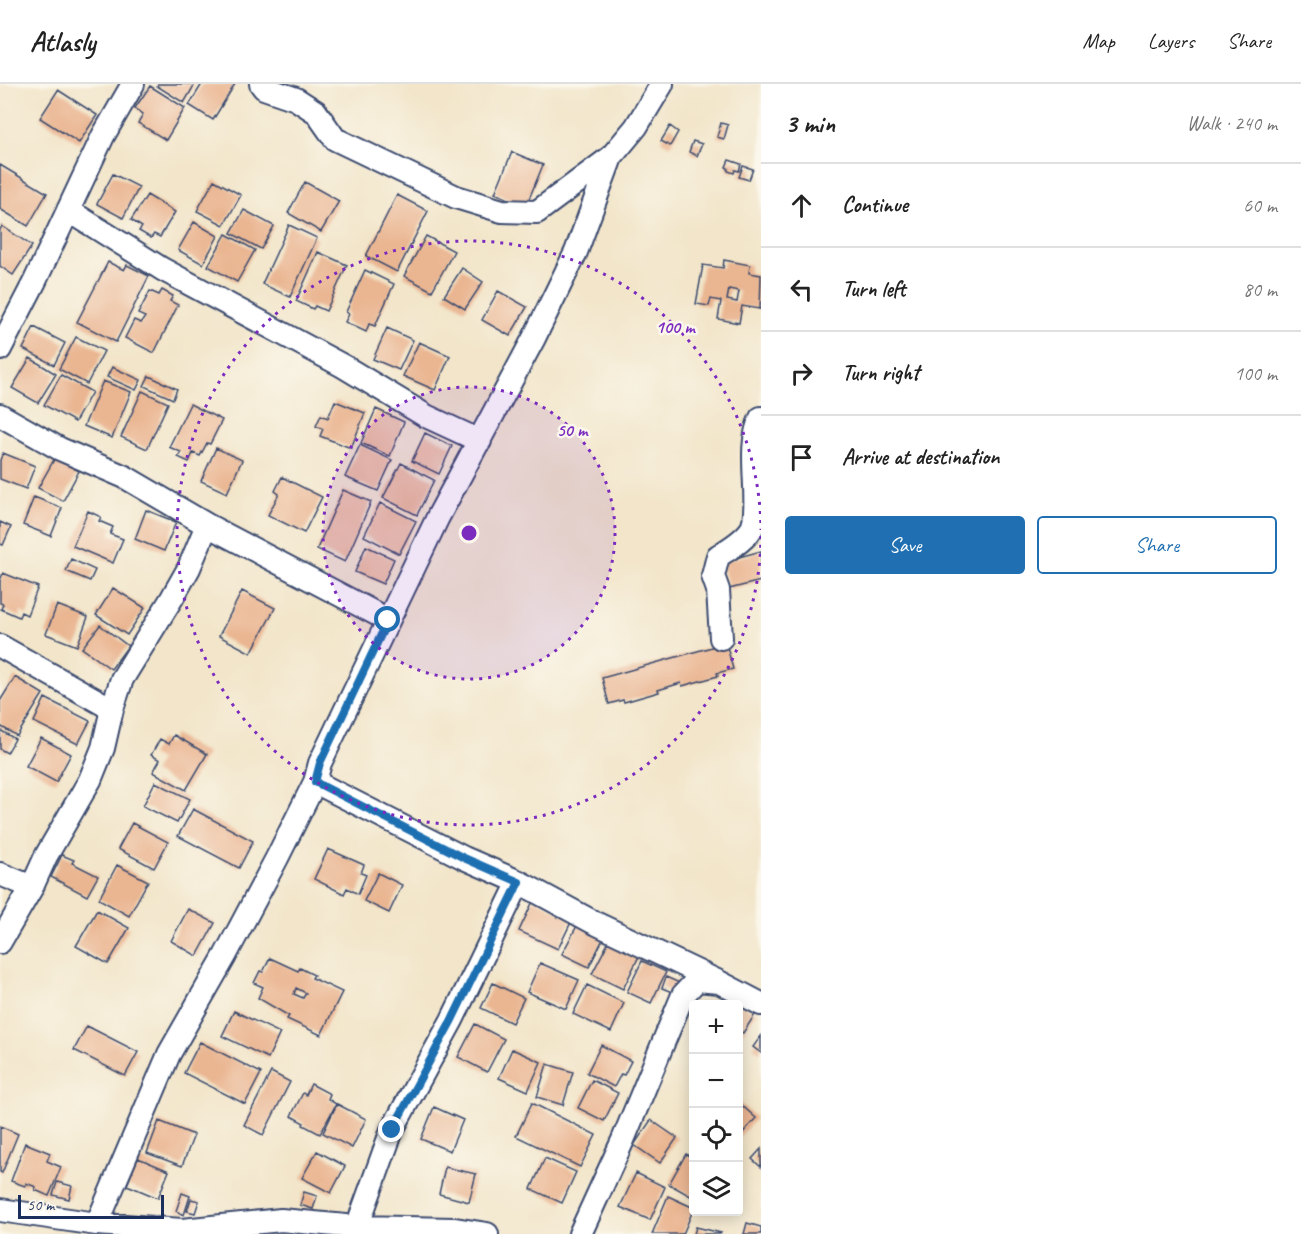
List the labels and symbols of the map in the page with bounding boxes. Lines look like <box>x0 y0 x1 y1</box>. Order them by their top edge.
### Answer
text: 100 m <box>656 316 696 338</box>
text: 50 m <box>557 419 589 441</box>
centre of rings <box>459 523 479 543</box>
route start <box>374 606 400 632</box>
route end <box>378 1116 404 1142</box>
scale bar <box>18 1192 164 1220</box>

